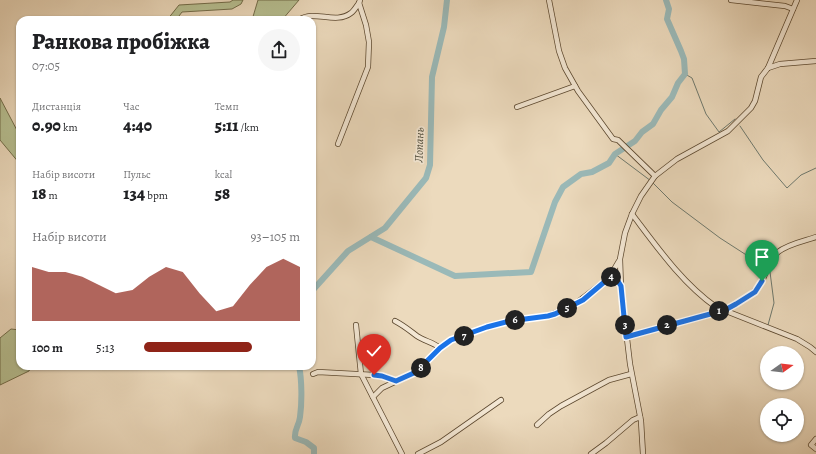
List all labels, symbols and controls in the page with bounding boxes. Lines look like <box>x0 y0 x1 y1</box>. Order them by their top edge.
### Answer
text: Ранкова пробіжка <box>32 27 210 57</box>
button: share <box>258 29 300 71</box>
text: 07:05 <box>32 57 60 74</box>
text: Дистанція <box>32 99 81 114</box>
text: Час <box>123 99 140 114</box>
text: Темп <box>215 99 239 114</box>
text: 0.90 <box>32 114 61 137</box>
text: 4:40 <box>123 114 152 137</box>
text: 5:11 <box>215 114 238 137</box>
text: km <box>61 120 78 135</box>
text: /km <box>238 120 259 135</box>
water label: Лопань <box>410 127 428 164</box>
text: Набір висоти <box>32 167 95 182</box>
text: Пульс <box>123 167 151 182</box>
text: kcal <box>215 167 232 182</box>
text: 18 <box>32 182 46 205</box>
text: 134 <box>123 182 145 205</box>
text: 58 <box>215 182 230 205</box>
text: m <box>46 188 58 203</box>
text: bpm <box>145 188 168 203</box>
text: Набір висоти <box>32 228 107 245</box>
text: 93–105 m <box>250 228 300 245</box>
pin <box>745 240 779 281</box>
icon: arrive <box>751 246 773 268</box>
pin: 4 <box>601 267 621 287</box>
text: 4 <box>608 269 614 284</box>
pin: 5 <box>557 298 577 318</box>
text: 5 <box>565 300 569 315</box>
pin: 1 <box>709 301 729 321</box>
text: 1 <box>717 303 721 318</box>
pin: 6 <box>505 310 525 330</box>
text: 6 <box>512 312 518 327</box>
pin: 3 <box>615 315 635 335</box>
pin: 2 <box>657 315 677 335</box>
text: 3 <box>623 317 627 332</box>
text: 2 <box>664 317 670 332</box>
pin: 7 <box>454 326 474 346</box>
text: 7 <box>462 328 466 343</box>
pin <box>357 334 391 375</box>
text: 100 m <box>32 339 63 356</box>
text: 5:13 <box>96 339 115 356</box>
icon: check <box>363 340 385 362</box>
north arrow <box>760 346 804 390</box>
map controls <box>760 346 804 442</box>
pin: 8 <box>411 358 431 378</box>
text: 8 <box>418 360 424 375</box>
button: locate <box>760 398 804 442</box>

